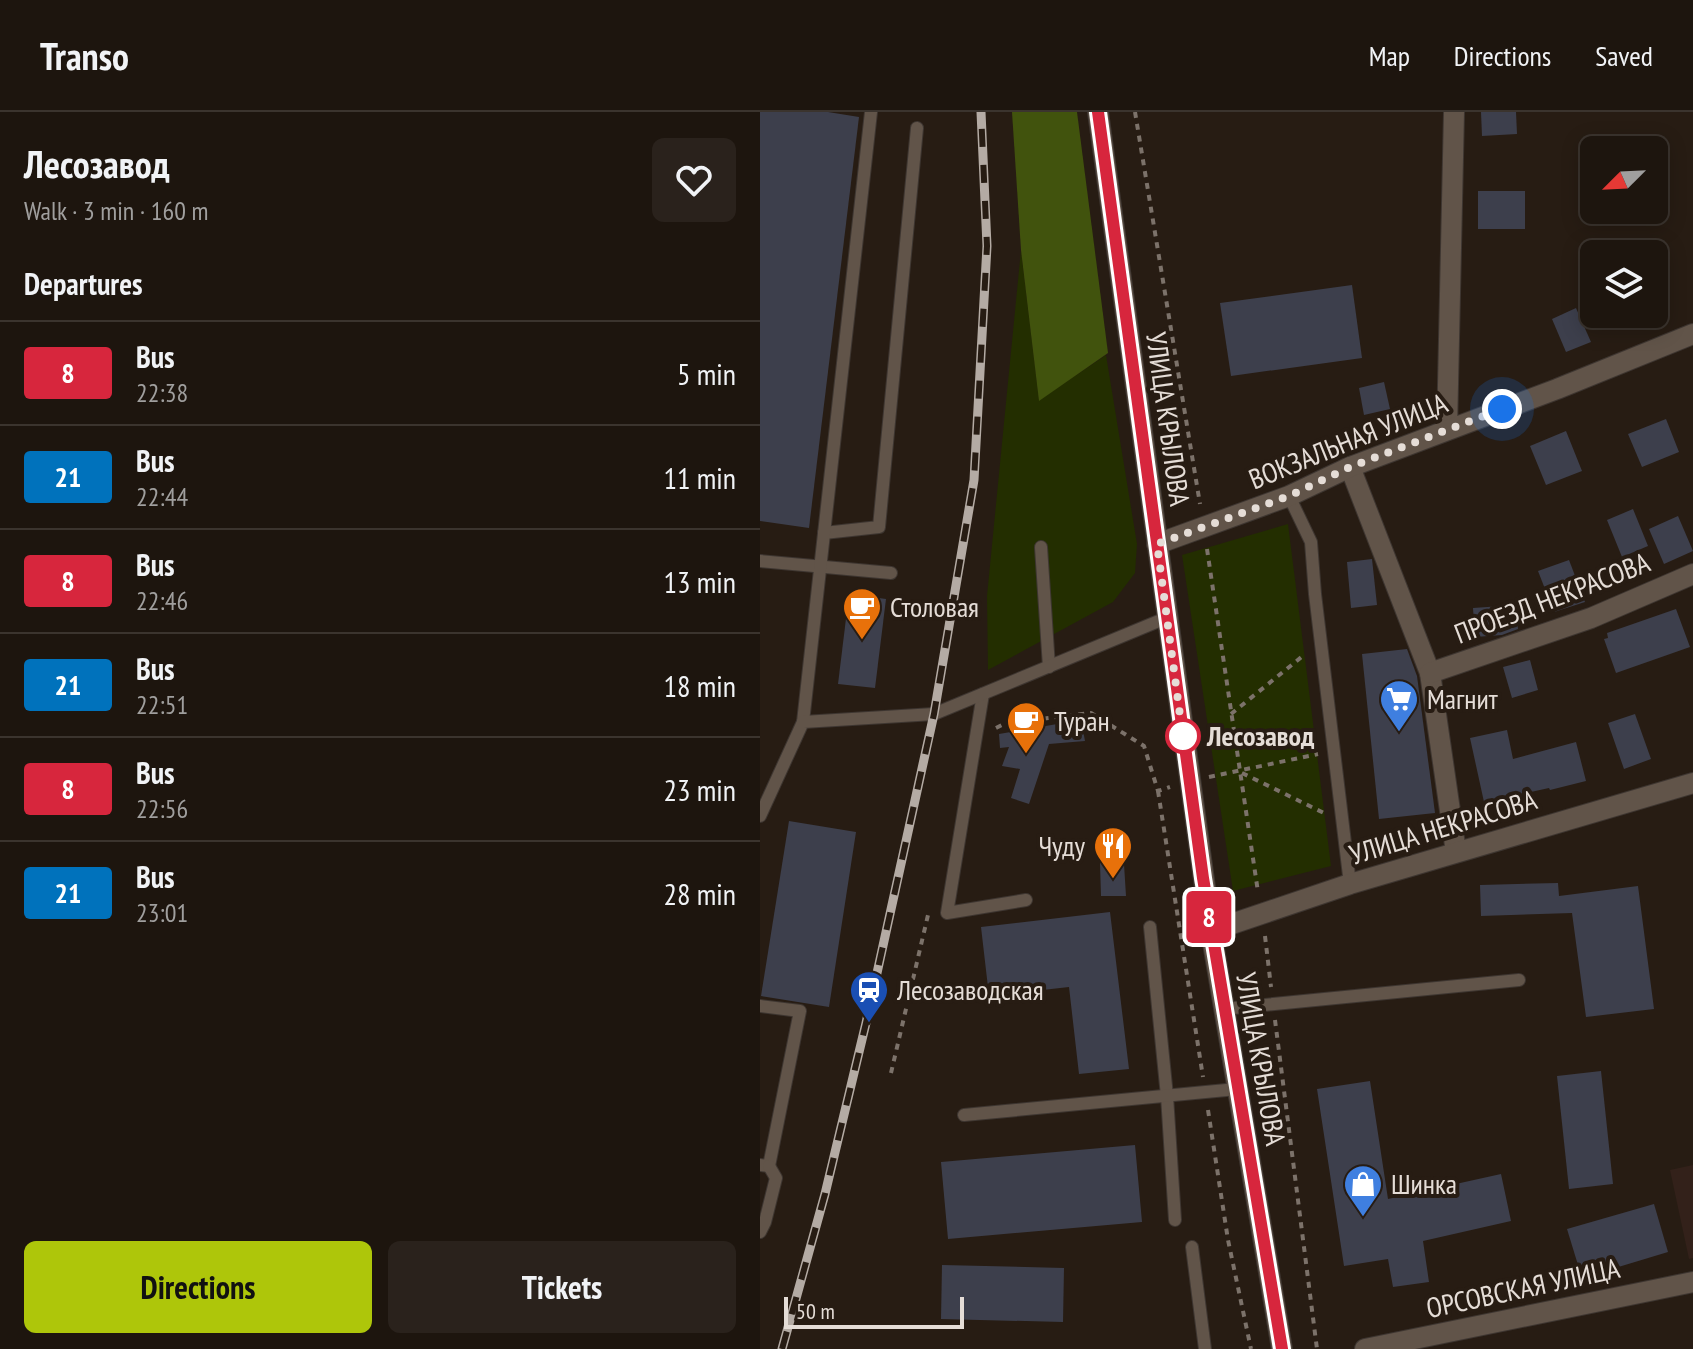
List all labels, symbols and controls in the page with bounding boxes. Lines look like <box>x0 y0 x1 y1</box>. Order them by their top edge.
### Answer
text: Transo <box>40 31 129 80</box>
text: Map <box>1369 37 1410 74</box>
text: Directions <box>1454 37 1551 74</box>
text: Saved <box>1595 37 1653 74</box>
north arrow <box>1580 136 1668 224</box>
map controls <box>1580 136 1668 328</box>
button: heart <box>652 138 736 222</box>
text: Лесозавод <box>24 139 170 188</box>
text: Walk · 3 min · 160 m <box>24 194 208 227</box>
button: layers <box>1580 240 1668 328</box>
text: Departures <box>24 264 142 303</box>
street label: УЛИЦА КРЫЛОВА <box>1138 330 1199 509</box>
text: Bus <box>136 337 175 376</box>
text: 8 <box>61 354 75 391</box>
text: 5 min <box>677 354 736 393</box>
text: 22:38 <box>136 376 188 409</box>
street label: ВОКЗАЛЬНАЯ УЛИЦА <box>1243 384 1453 497</box>
your location <box>1482 389 1522 429</box>
text: Bus <box>136 441 175 480</box>
text: 21 <box>55 458 81 495</box>
text: 11 min <box>663 458 736 497</box>
text: 22:44 <box>136 480 188 513</box>
street label: ПРОЕЗД НЕКРАСОВА <box>1449 543 1655 652</box>
text: Bus <box>136 545 175 584</box>
text: 8 <box>61 562 75 599</box>
text: 13 min <box>663 562 736 601</box>
text: 22:46 <box>136 584 188 617</box>
cafe icon: Столовая <box>841 586 883 641</box>
place label: Столовая <box>890 588 979 625</box>
text: Bus <box>136 649 175 688</box>
text: 21 <box>55 666 81 703</box>
text: 18 min <box>663 666 736 705</box>
supermarket icon: Магнит <box>1378 678 1420 733</box>
place label: Магнит <box>1427 680 1498 717</box>
text: 22:51 <box>136 688 188 721</box>
cafe icon: Туран <box>1005 700 1047 755</box>
place label: Туран <box>1054 702 1110 739</box>
place label: Лесозавод <box>1206 717 1315 754</box>
marker: Лесозавод <box>1166 719 1200 753</box>
text: Bus <box>136 753 175 792</box>
text: 8 <box>61 770 75 807</box>
text: 23 min <box>663 770 736 809</box>
street label: УЛИЦА НЕКРАСОВА <box>1345 780 1542 873</box>
text: 22:56 <box>136 792 188 825</box>
restaurant icon: Чуду <box>1092 825 1134 880</box>
place label: Чуду <box>1038 827 1085 864</box>
text: Bus <box>136 857 175 896</box>
text: 21 <box>55 874 81 911</box>
text: 28 min <box>663 874 736 913</box>
line badge: 8 <box>1183 891 1235 943</box>
text: 23:01 <box>136 896 188 929</box>
text: 8 <box>1202 898 1216 935</box>
station icon: Лесозаводская <box>848 969 890 1024</box>
street label: УЛИЦА КРЫЛОВА <box>1228 970 1295 1149</box>
place label: Лесозаводская <box>896 971 1044 1008</box>
shop icon: Шинка <box>1342 1163 1384 1218</box>
place label: Шинка <box>1391 1165 1457 1202</box>
button: Directions <box>24 1241 372 1333</box>
button: Tickets <box>388 1241 736 1333</box>
street label: ОРСОВСКАЯ УЛИЦА <box>1423 1249 1624 1326</box>
scale bar <box>784 1293 964 1329</box>
text: 50 m <box>796 1297 835 1325</box>

